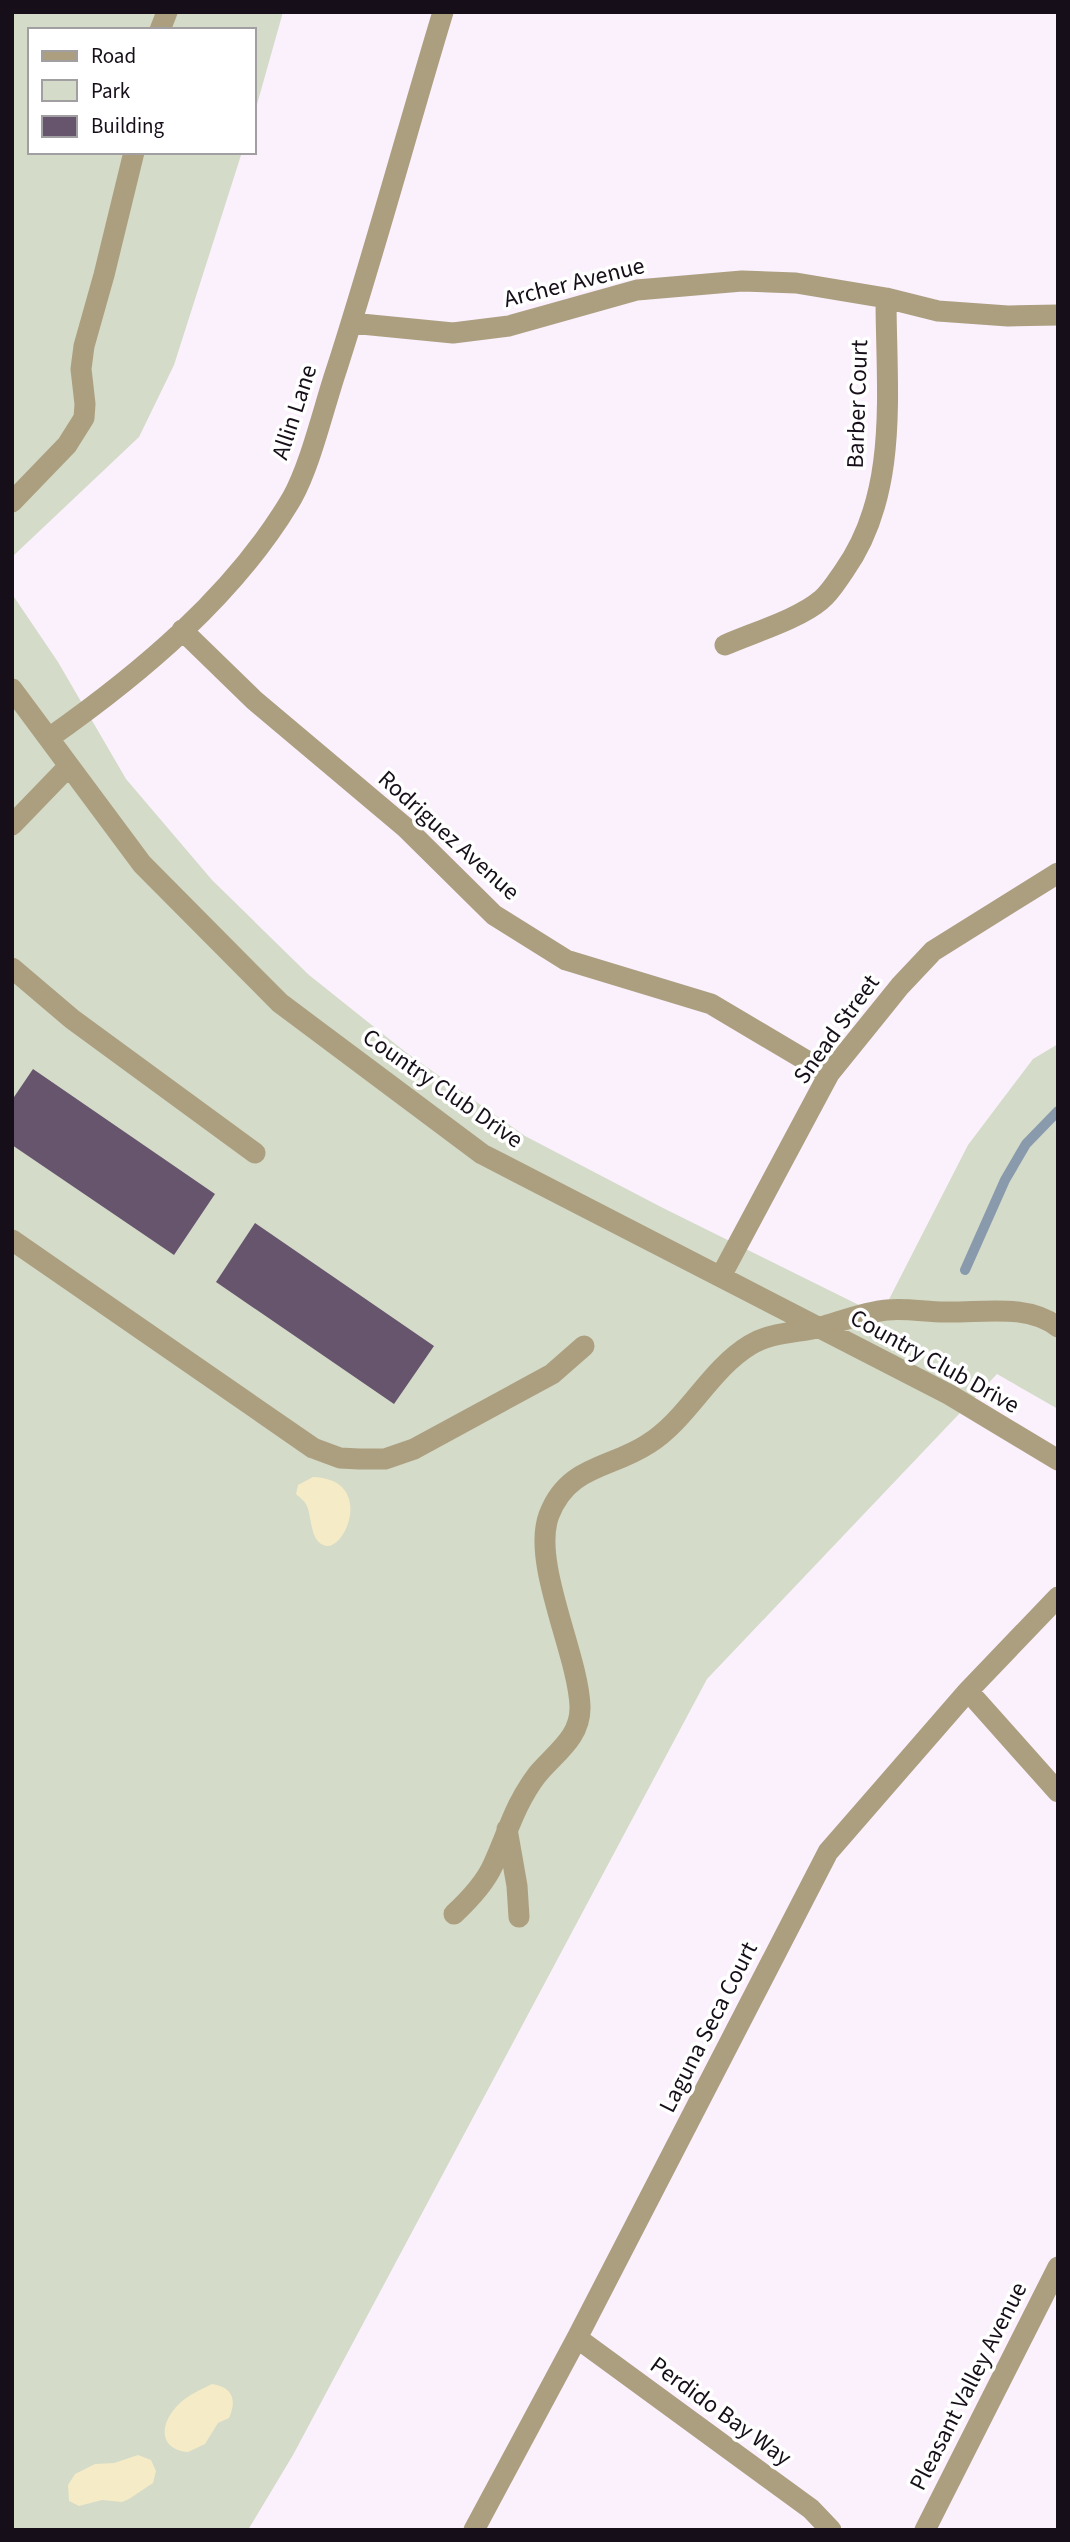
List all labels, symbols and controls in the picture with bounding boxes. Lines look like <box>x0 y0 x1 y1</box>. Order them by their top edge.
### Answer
legend <box>28 28 256 154</box>
text: Road <box>91 41 136 71</box>
text: Park <box>91 76 131 106</box>
text: Building <box>91 111 165 141</box>
street label: Archer Avenue <box>500 248 648 317</box>
street label: Barber Court <box>838 339 877 469</box>
street label: Allin Lane <box>263 360 326 464</box>
street label: Rodriguez Avenue <box>370 762 527 909</box>
street label: Snead Street <box>785 967 888 1091</box>
street label: Country Club Drive <box>355 1020 530 1157</box>
street label: Country Club Drive <box>844 1300 1026 1423</box>
street label: Laguna Seca Court <box>650 1936 767 2119</box>
street label: Pleasant Valley Avenue <box>901 2276 1036 2497</box>
street label: Perdido Bay Way <box>643 2348 799 2475</box>

